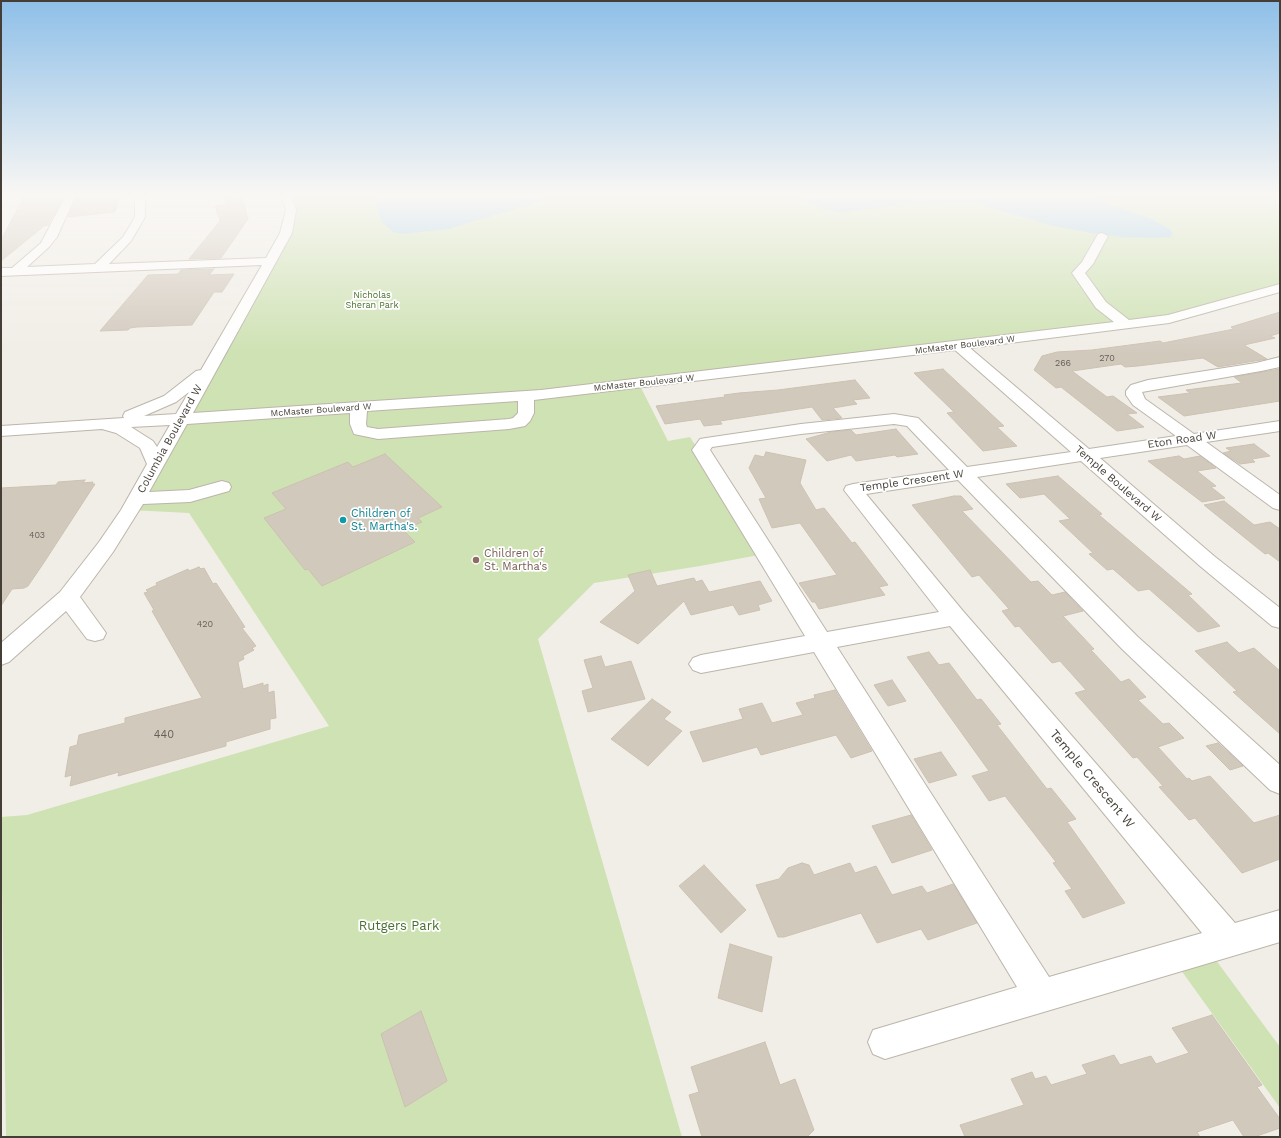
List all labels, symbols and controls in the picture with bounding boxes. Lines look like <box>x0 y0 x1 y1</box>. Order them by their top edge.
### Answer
park label: Nicholas Sheran Park <box>345 290 399 311</box>
street label: McMaster Boulevard W <box>914 333 1016 357</box>
house number: 270 <box>1099 353 1115 363</box>
house number: 266 <box>1055 358 1071 368</box>
street label: McMaster Boulevard W <box>593 372 695 394</box>
street label: Columbia Boulevard W <box>135 382 205 496</box>
street label: McMaster Boulevard W <box>270 401 372 419</box>
street label: Eton Road W <box>1147 429 1217 451</box>
street label: Temple Boulevard W <box>1072 443 1164 525</box>
street label: Temple Crescent W <box>859 467 965 495</box>
place label: Children of St. Martha's. <box>351 507 417 533</box>
marker: Children of St. Martha's. <box>338 515 348 525</box>
house number: 403 <box>29 530 45 540</box>
place label: Children of St. Martha's <box>484 547 547 573</box>
marker: Children of St. Martha's <box>471 555 481 565</box>
house number: 420 <box>197 619 213 629</box>
street label: Temple Crescent W <box>1046 727 1138 831</box>
house number: 440 <box>154 728 174 742</box>
park label: Rutgers Park <box>359 918 439 934</box>

